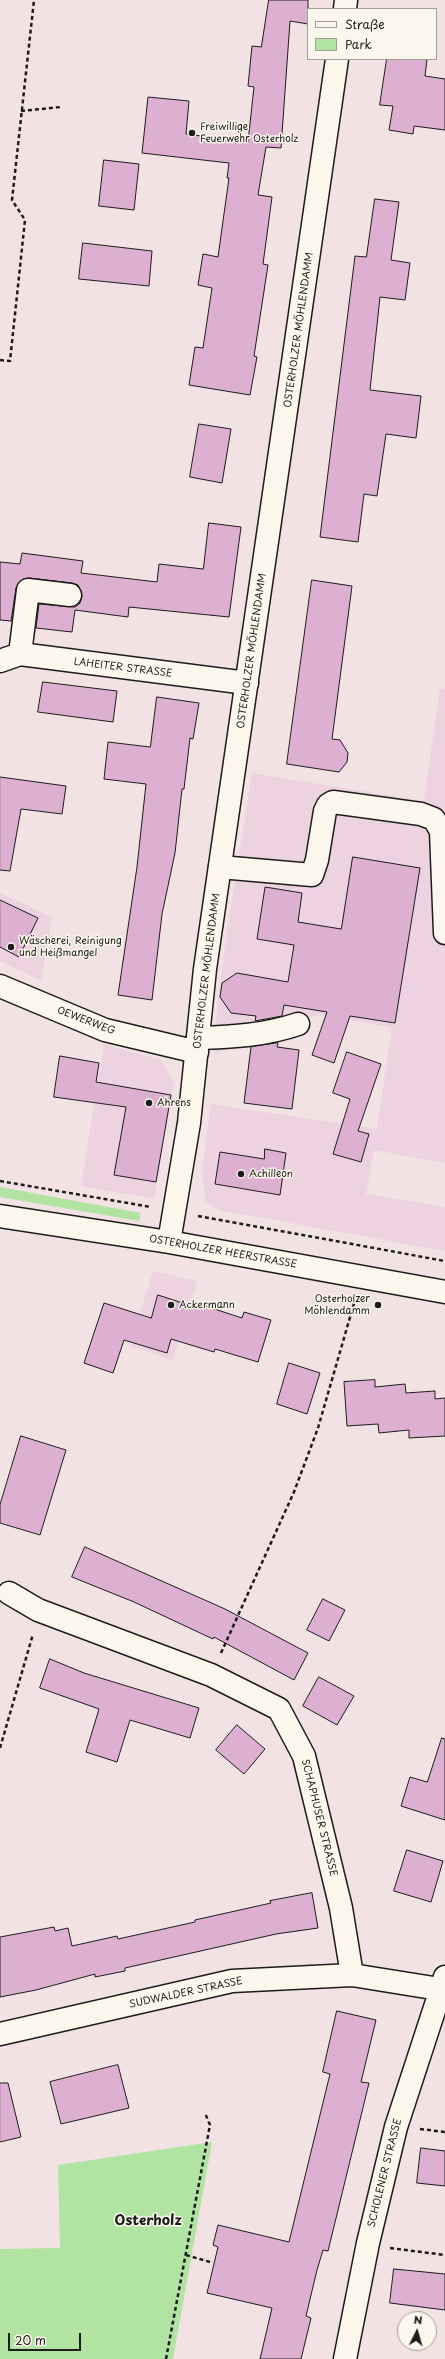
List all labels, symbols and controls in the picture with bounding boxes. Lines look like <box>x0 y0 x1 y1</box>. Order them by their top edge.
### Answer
legend <box>307 8 437 60</box>
text: Straße <box>345 15 385 33</box>
text: Park <box>345 35 372 53</box>
place label: Freiwillige Feuerwehr Osterholz <box>200 121 298 144</box>
marker: Freiwillige Feuerwehr Osterholz <box>187 128 197 138</box>
street label: OSTERHOLZER MÖHLENDAMM <box>282 251 316 409</box>
street label: OSTERHOLZER MÖHLENDAMM <box>235 572 269 730</box>
street label: LAHEITER STRASSE <box>73 656 173 680</box>
street label: OSTERHOLZER MÖHLENDAMM <box>191 892 223 1050</box>
place label: Wäscherei, Reinigung und Heißmangel <box>19 935 122 958</box>
marker: Wäscherei, Reinigung und Heißmangel <box>6 942 16 952</box>
street label: OEWERWEG <box>55 1004 117 1038</box>
place label: Ahrens <box>157 1097 191 1109</box>
marker: Ahrens <box>144 1098 154 1108</box>
place label: Achilleon <box>249 1168 293 1180</box>
marker: Achilleon <box>236 1169 246 1179</box>
street label: OSTERHOLZER HEERSTRASSE <box>148 1233 298 1271</box>
place label: Osterholzer Möhlendamm <box>304 1293 370 1316</box>
place label: Ackermann <box>179 1299 235 1311</box>
marker: Ackermann <box>166 1300 176 1310</box>
marker: Osterholzer Möhlendamm <box>373 1300 383 1310</box>
street label: SCHAPHUSER STRASSE <box>299 1758 339 1878</box>
street label: SUDWALDER STRASSE <box>128 1975 244 2011</box>
street label: SCHOLENER STRASSE <box>366 2117 404 2229</box>
district label: Osterholz <box>115 2213 181 2229</box>
north arrow <box>397 2311 437 2351</box>
text: N <box>413 2311 423 2328</box>
scale bar <box>10 2325 83 2351</box>
text: 20 m <box>15 2331 46 2349</box>

